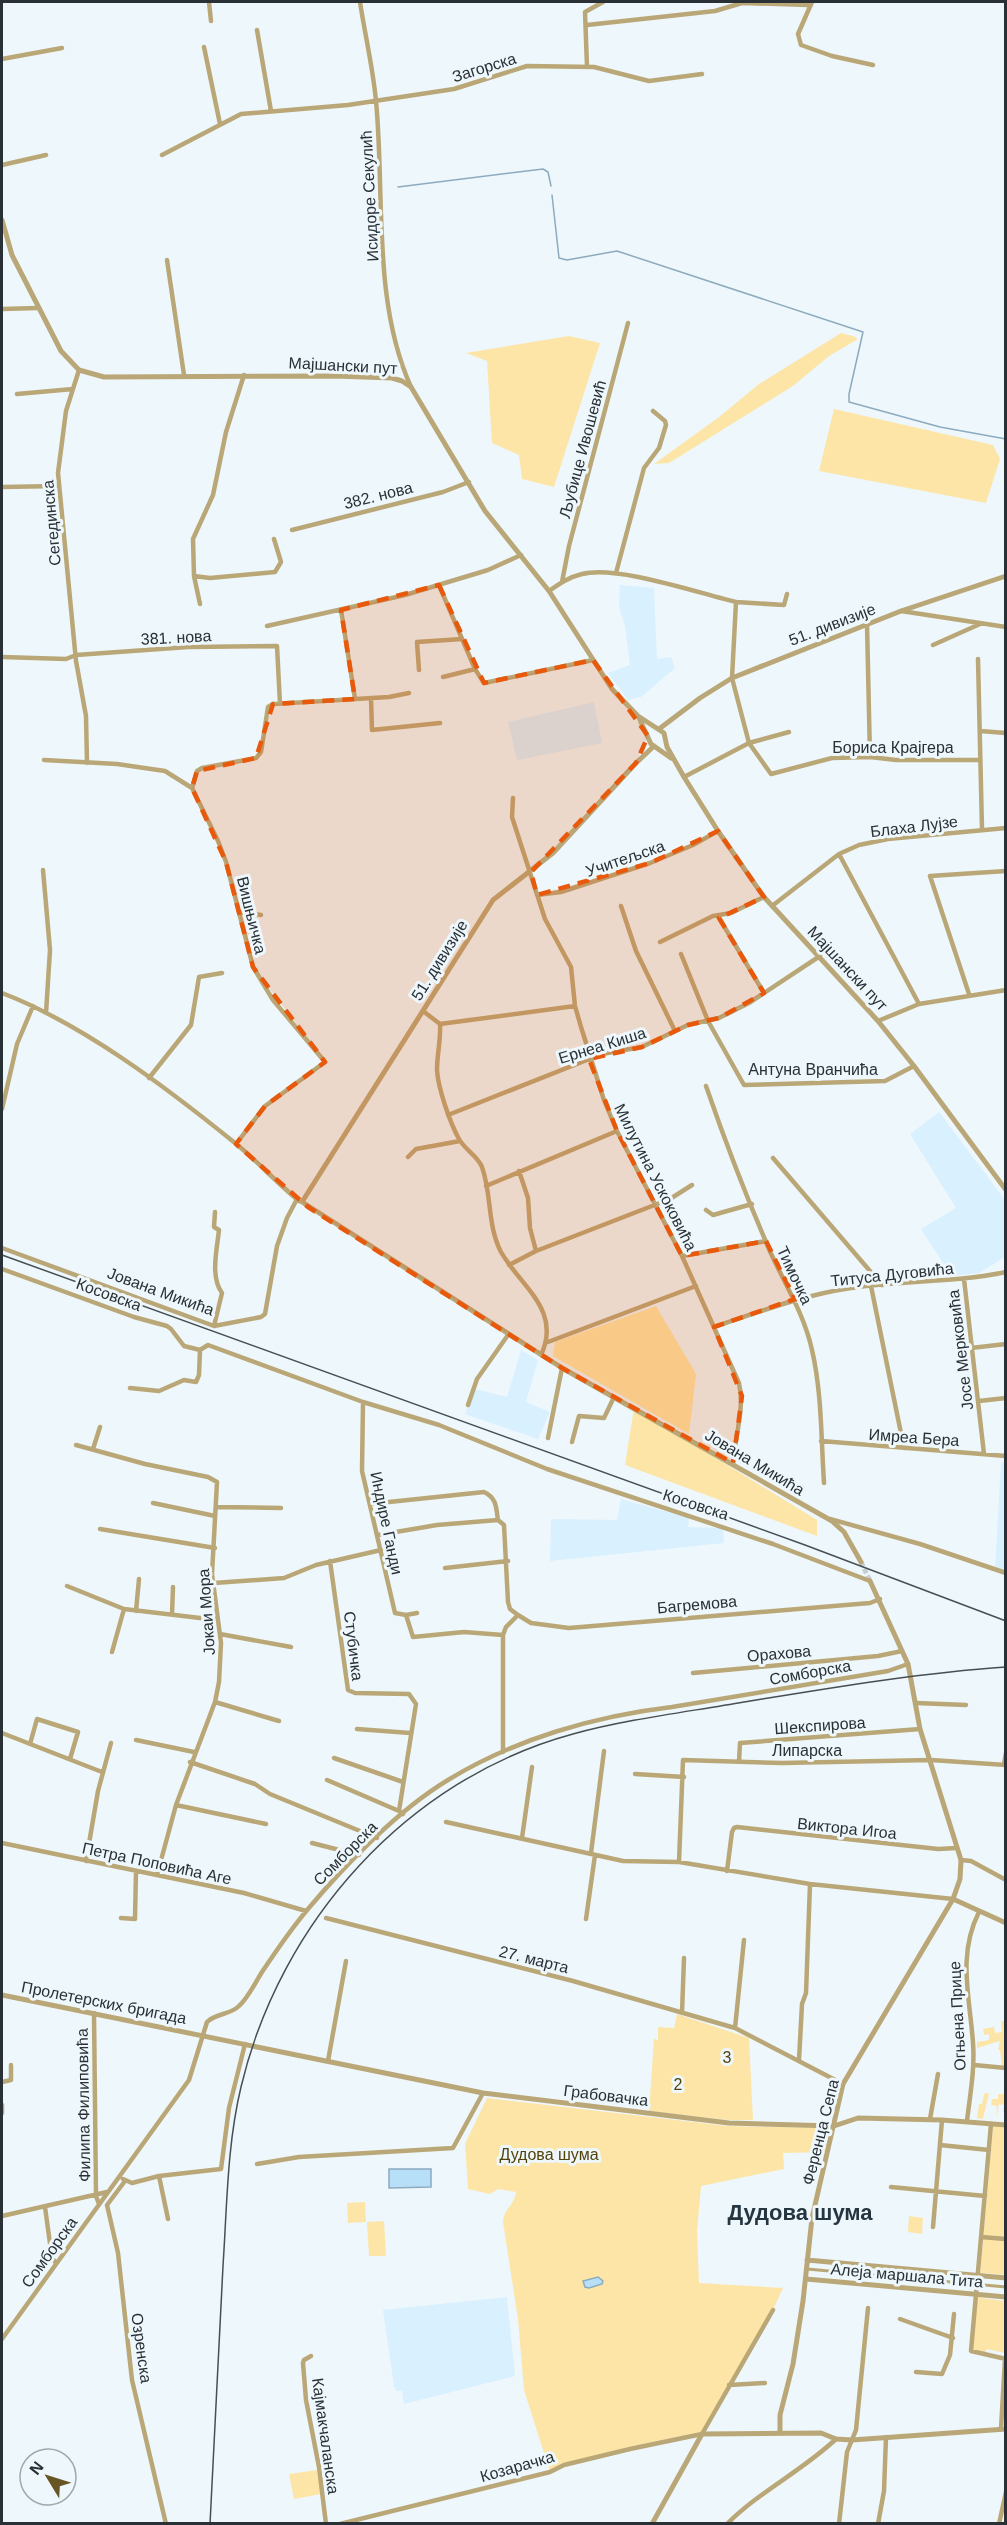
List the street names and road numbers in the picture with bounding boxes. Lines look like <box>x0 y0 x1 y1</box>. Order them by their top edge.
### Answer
street label: Загорска <box>450 50 518 85</box>
street label: Исидоре Секулић <box>358 130 381 262</box>
street label: Мајшански пут <box>288 354 398 377</box>
street label: Љубице Ивошевић <box>556 378 609 520</box>
street label: Сегединска <box>39 479 64 566</box>
street label: 382. нова <box>342 479 414 512</box>
street label: 51. дивизије <box>787 600 878 649</box>
street label: 381. нова <box>140 627 212 648</box>
street label: Бориса Крајгера <box>832 739 954 756</box>
street label: Блаха Лујзе <box>869 813 959 840</box>
street label: Учитељска <box>584 837 667 880</box>
street label: Вишњичка <box>234 875 269 956</box>
street label: 51. дивизије <box>408 917 471 1003</box>
street label: Мајшански пут <box>804 923 891 1014</box>
street label: Ернеа Киша <box>556 1024 648 1067</box>
street label: Антуна Вранчића <box>748 1061 878 1078</box>
street label: Милутина Ускоковића <box>611 1101 700 1254</box>
street label: Тимочка <box>774 1243 815 1307</box>
street label: Титуса Дуговића <box>830 1260 954 1289</box>
street label: Јована Микића <box>105 1264 217 1319</box>
street label: Косовска <box>74 1275 144 1314</box>
street label: Јосе Мерковића <box>945 1289 976 1411</box>
street label: Јована Микића <box>702 1426 807 1499</box>
street label: Имреа Бера <box>868 1426 960 1449</box>
street label: Индире Ганди <box>367 1470 406 1576</box>
street label: Косовска <box>661 1486 731 1523</box>
street label: Јокаи Мора <box>195 1568 218 1656</box>
street label: Багремова <box>656 1593 738 1616</box>
street label: Стубичка <box>341 1610 366 1682</box>
street label: Орахова <box>746 1642 812 1665</box>
street label: Сомборска <box>768 1657 852 1688</box>
street label: Шекспирова <box>774 1714 866 1737</box>
street label: Липарска <box>772 1742 842 1759</box>
street label: Виктора Игоа <box>796 1815 898 1842</box>
street label: Сомборска <box>310 1818 381 1889</box>
street label: Петра Поповића Аге <box>81 1839 233 1888</box>
street label: 27. марта <box>497 1943 571 1976</box>
street label: Огњена Прице <box>946 1961 969 2071</box>
street label: Пролетерских бригада <box>20 1978 188 2027</box>
street label: Филипа Филиповића <box>74 2028 93 2182</box>
street label: Ференца Сепа <box>799 2077 842 2187</box>
street label: Грабовачка <box>563 2082 649 2109</box>
street label: Сомборска <box>18 2214 81 2291</box>
street label: Алеја маршала Тита <box>830 2260 984 2291</box>
street label: Озренска <box>128 2312 155 2384</box>
street label: Кајмакчаланска <box>309 2377 342 2495</box>
street label: Козарачка <box>478 2448 556 2485</box>

